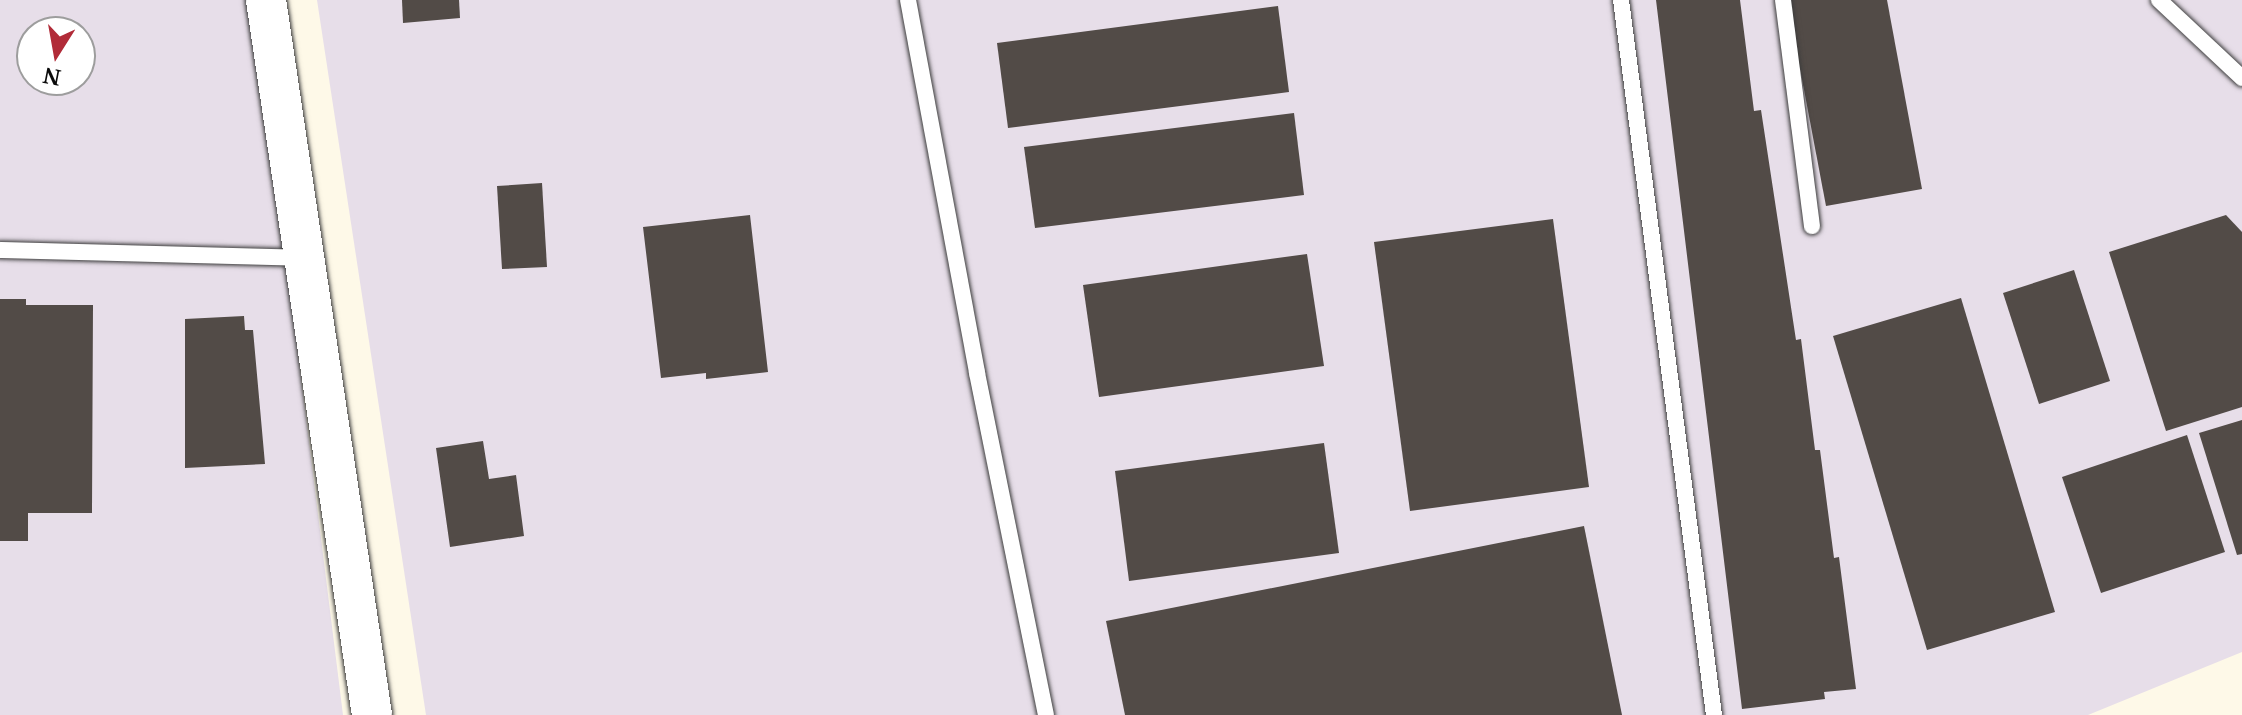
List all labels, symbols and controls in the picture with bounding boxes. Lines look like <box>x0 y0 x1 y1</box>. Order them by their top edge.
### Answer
north arrow <box>16 16 96 96</box>
text: N <box>40 61 63 94</box>

